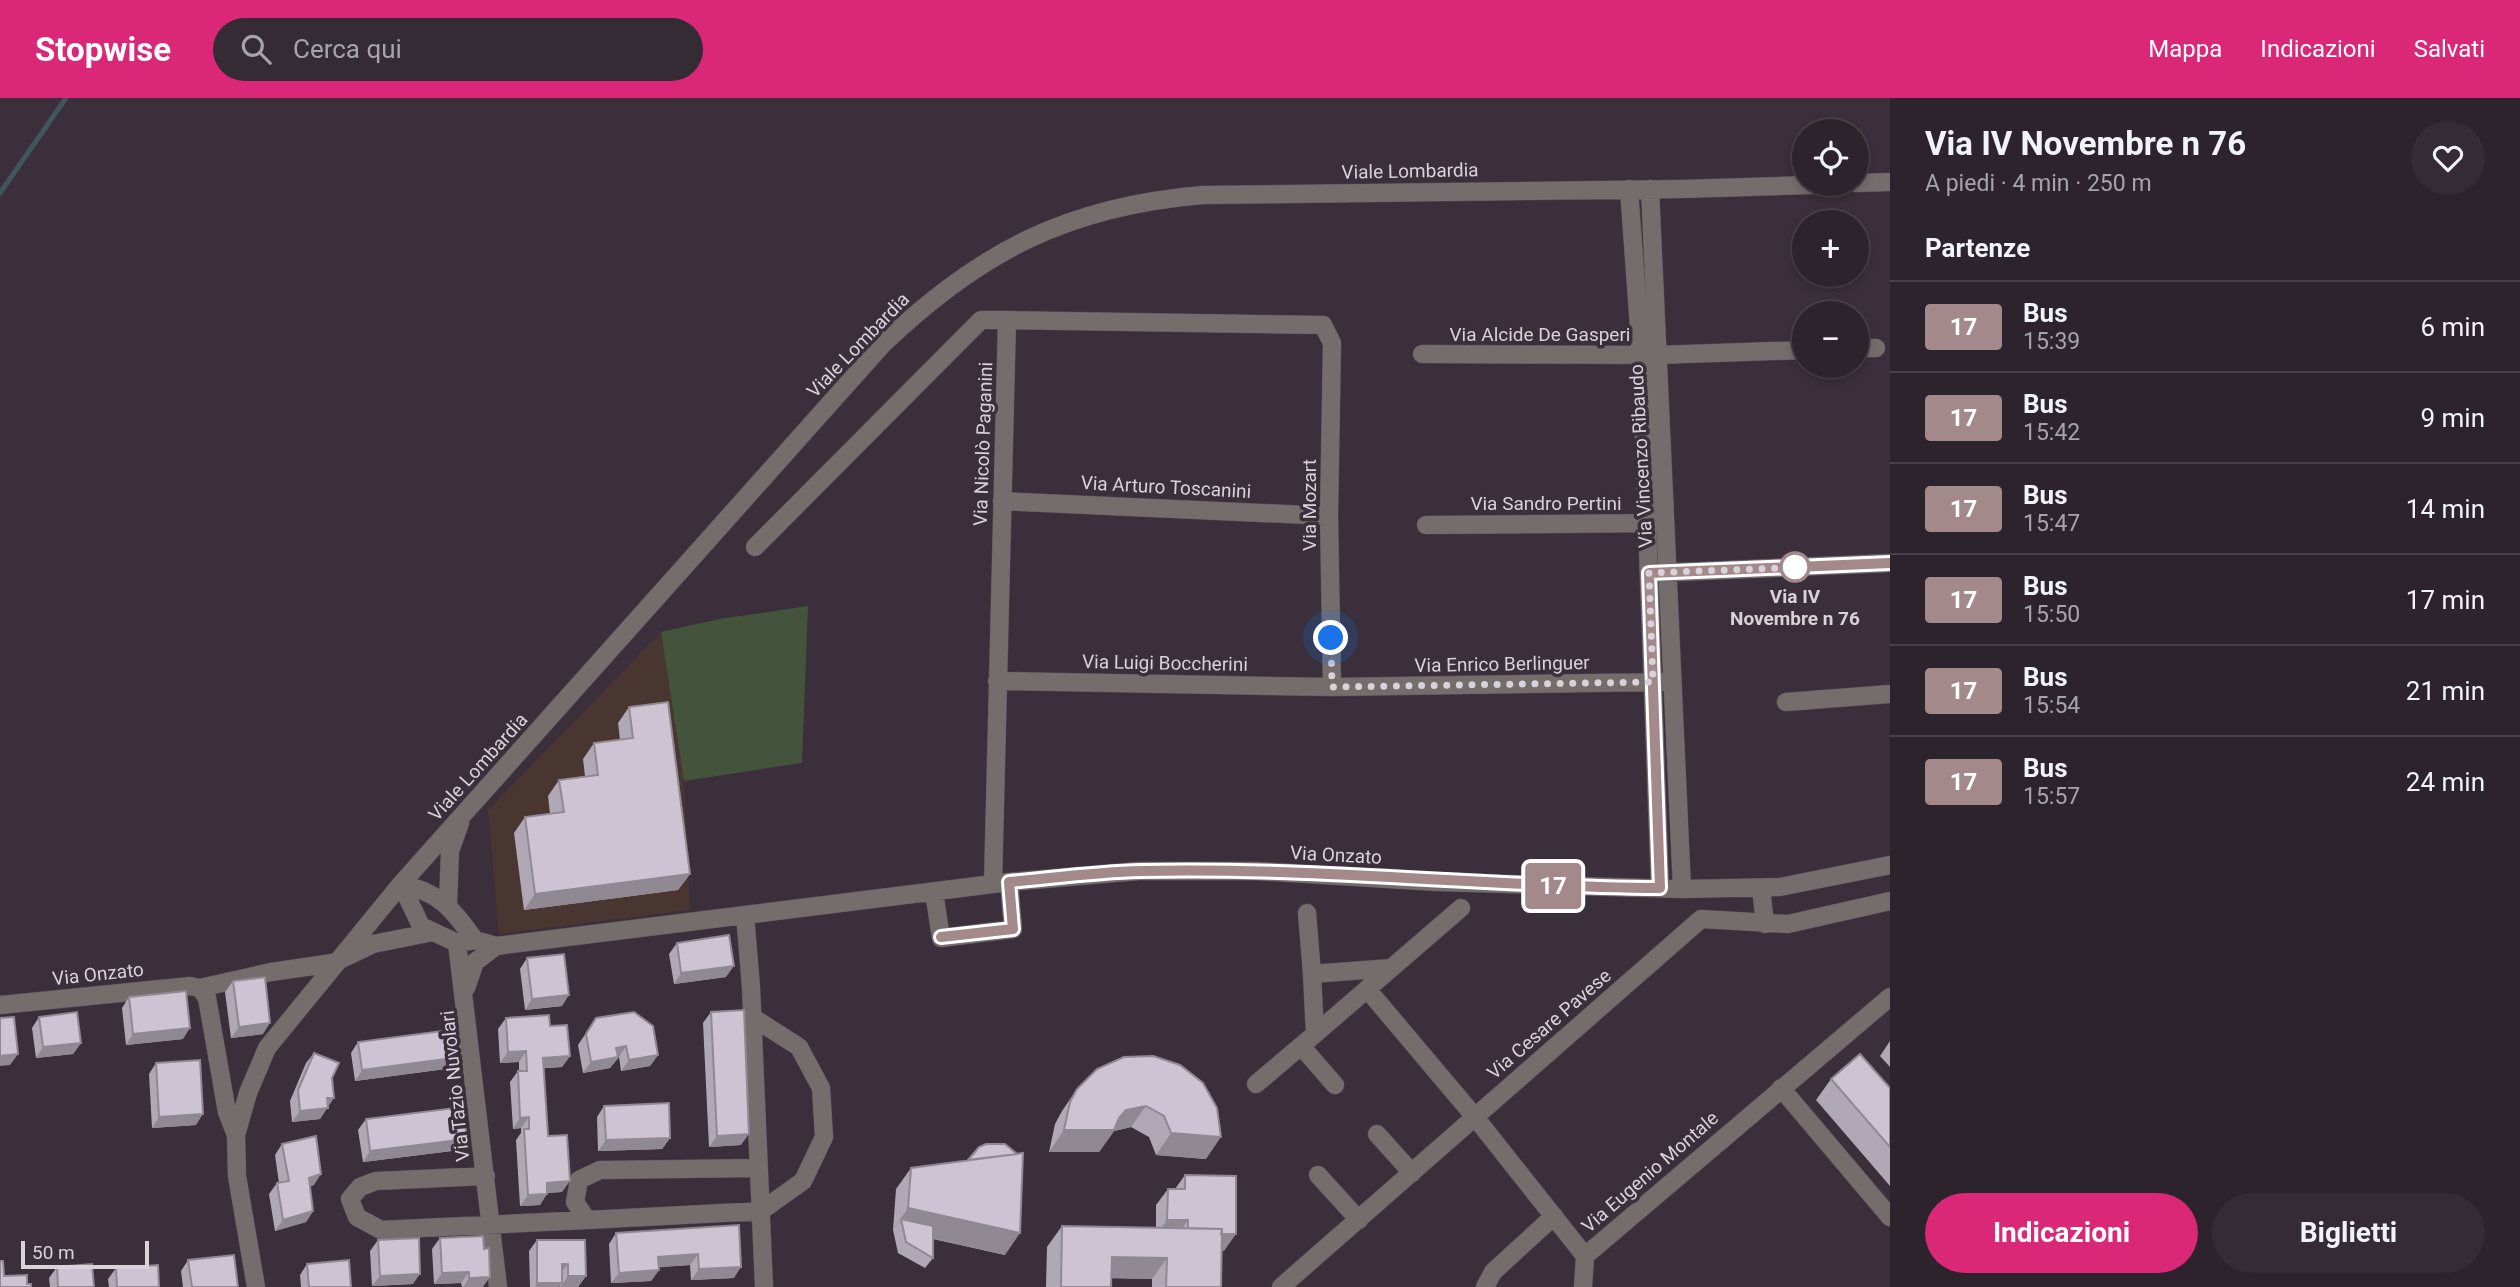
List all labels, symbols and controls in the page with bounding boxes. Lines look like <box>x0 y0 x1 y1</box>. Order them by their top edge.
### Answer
search box <box>213 18 703 81</box>
text: Stopwise <box>35 30 171 69</box>
icon: search <box>237 30 275 68</box>
text: Cerca qui <box>293 34 402 64</box>
text: Mappa <box>2148 35 2222 63</box>
text: Indicazioni <box>2260 35 2376 63</box>
text: Salvati <box>2414 35 2485 63</box>
map controls <box>1792 119 1869 378</box>
button: locate <box>1792 119 1869 196</box>
button: heart <box>2411 121 2485 195</box>
text: Via IV Novembre n 76 <box>1925 124 2246 163</box>
street label: Viale Lombardia <box>1341 158 1479 184</box>
text: A piedi · 4 min · 250 m <box>1925 170 2152 197</box>
button: + <box>1792 210 1869 287</box>
text: Partenze <box>1925 233 2030 263</box>
street label: Viale Lombardia <box>802 288 914 402</box>
text: Bus <box>2023 298 2068 328</box>
button: − <box>1792 301 1869 378</box>
text: 6 min <box>2420 312 2485 342</box>
text: 17 <box>1950 313 1977 341</box>
street label: Via Alcide De Gasperi <box>1450 323 1631 346</box>
text: 15:39 <box>2023 328 2080 355</box>
street label: Via Nicolò Paganini <box>969 361 997 527</box>
street label: Via Vincenzo Ribaudo <box>1625 364 1657 548</box>
text: Bus <box>2023 389 2068 419</box>
text: 9 min <box>2420 403 2485 433</box>
text: 17 <box>1950 404 1977 432</box>
text: 15:42 <box>2023 419 2080 446</box>
street label: Via Mozart <box>1298 459 1321 551</box>
street label: Via Arturo Toscanini <box>1080 471 1252 503</box>
text: Bus <box>2023 480 2068 510</box>
street label: Via Sandro Pertini <box>1470 492 1622 515</box>
text: 14 min <box>2406 494 2485 524</box>
text: 17 <box>1950 495 1977 523</box>
text: 15:47 <box>2023 510 2080 537</box>
marker: Via IV Novembre n 76 <box>1780 552 1810 582</box>
text: Bus <box>2023 571 2068 601</box>
place label: Via IV Novembre n 76 <box>1730 585 1860 630</box>
text: 17 min <box>2406 585 2485 615</box>
text: 17 <box>1950 586 1977 614</box>
text: 15:50 <box>2023 601 2080 628</box>
your location <box>1313 620 1348 655</box>
street label: Via Luigi Boccherini <box>1082 650 1248 676</box>
street label: Via Enrico Berlinguer <box>1414 651 1590 677</box>
text: Bus <box>2023 662 2068 692</box>
text: 21 min <box>2406 676 2485 706</box>
text: 17 <box>1950 677 1977 705</box>
text: 15:54 <box>2023 692 2080 719</box>
street label: Viale Lombardia <box>424 708 532 826</box>
text: Bus <box>2023 753 2068 783</box>
text: 24 min <box>2406 767 2485 797</box>
text: 17 <box>1950 768 1977 796</box>
text: 15:57 <box>2023 783 2080 810</box>
street label: Via Onzato <box>1289 841 1383 869</box>
line badge: 17 <box>1522 863 1584 909</box>
text: 17 <box>1539 872 1567 900</box>
street label: Via Onzato <box>51 958 145 990</box>
street label: Via Cesare Pavese <box>1482 964 1616 1084</box>
street label: Via Tazio Nuvolari <box>436 1009 474 1163</box>
street label: Via Eugenio Montale <box>1577 1106 1723 1238</box>
button: Indicazioni <box>1925 1193 2198 1273</box>
button: Biglietti <box>2212 1193 2485 1273</box>
scale bar <box>21 1238 149 1270</box>
text: 50 m <box>32 1241 75 1264</box>

